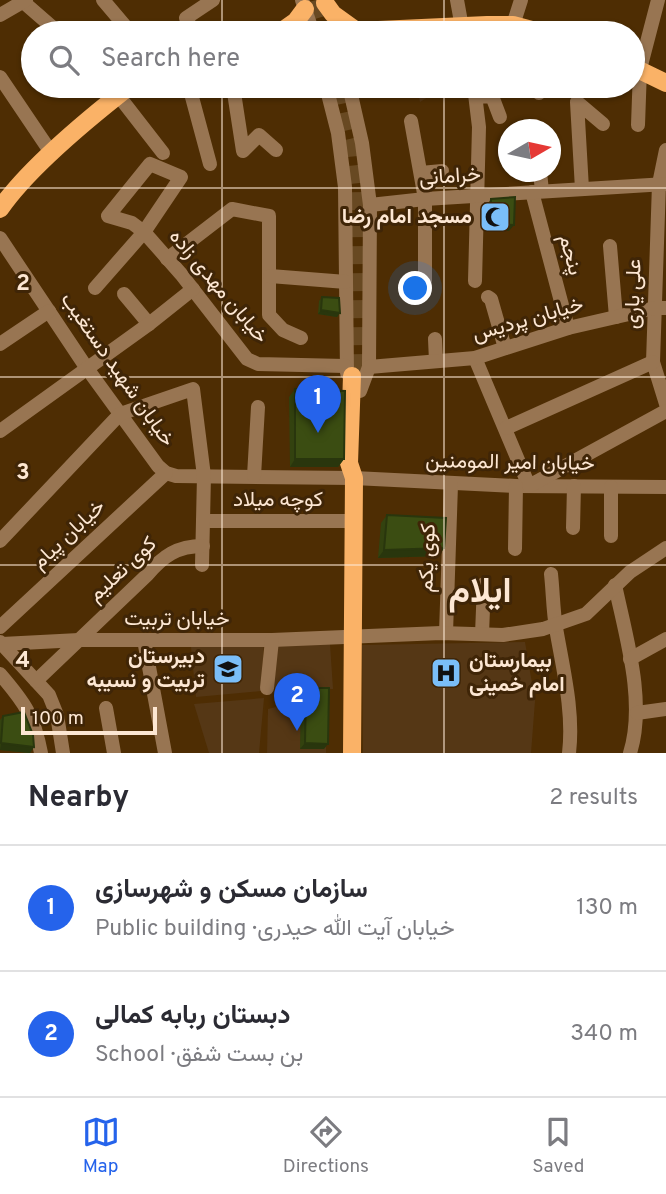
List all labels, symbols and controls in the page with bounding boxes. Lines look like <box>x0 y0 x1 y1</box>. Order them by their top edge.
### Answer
search box <box>21 21 645 98</box>
icon: search <box>45 41 83 79</box>
text: Search here <box>101 43 240 76</box>
north arrow <box>498 119 561 182</box>
street label: خرامانی <box>418 161 482 193</box>
mosque icon: مسجد امام رضا <box>478 200 512 234</box>
place label: مسجد امام رضا <box>342 204 472 231</box>
street label: خیابان مهدی زاده <box>162 224 274 350</box>
street label: پنجم <box>552 232 588 278</box>
street label: علی یاری <box>619 258 649 330</box>
text: 2 <box>16 270 30 299</box>
your location <box>398 271 432 305</box>
street label: خیابان شهید دستغیب <box>54 288 180 452</box>
street label: خیابان پردیس <box>469 291 587 349</box>
pin: 1 <box>295 375 341 433</box>
street label: خیابان امیر المومنین <box>425 448 595 478</box>
text: 3 <box>16 459 30 488</box>
street label: کوچه میلاد <box>233 487 323 514</box>
street label: خیابان پیام <box>27 494 111 576</box>
street label: کوی یکم <box>413 523 443 593</box>
street label: کوی تعلیم <box>83 531 163 609</box>
district label: ایلام <box>448 571 512 615</box>
street label: خیابان تربیت <box>124 606 230 633</box>
place label: دبیرستان تربیت و نسیبه <box>87 644 205 695</box>
text: 4 <box>16 647 30 676</box>
place label: بیمارستان امام خمینی <box>469 648 565 699</box>
school or university icon: دبیرستان تربیت و نسیبه <box>211 652 245 686</box>
hospital icon: بیمارستان امام خمینی <box>429 656 463 690</box>
pin: 2 <box>274 673 320 731</box>
scale bar <box>21 704 158 736</box>
text: 100 m <box>32 707 84 731</box>
text: Nearby <box>28 780 129 817</box>
text: 2 results <box>549 784 638 813</box>
text: سازمان مسکن و شهرسازی <box>95 874 368 907</box>
text: 1 <box>46 894 56 923</box>
text: 130 m <box>576 894 638 923</box>
text: Public building · خیابان آیت الله حیدری <box>95 915 455 944</box>
text: دبستان ربابه کمالی <box>95 1000 290 1033</box>
text: 2 <box>44 1020 58 1049</box>
text: 340 m <box>570 1020 638 1049</box>
text: School · بن بست شفق <box>95 1041 303 1070</box>
tab: Map <box>82 1113 120 1179</box>
tab: Directions <box>283 1113 369 1179</box>
tab: Saved <box>532 1113 584 1179</box>

